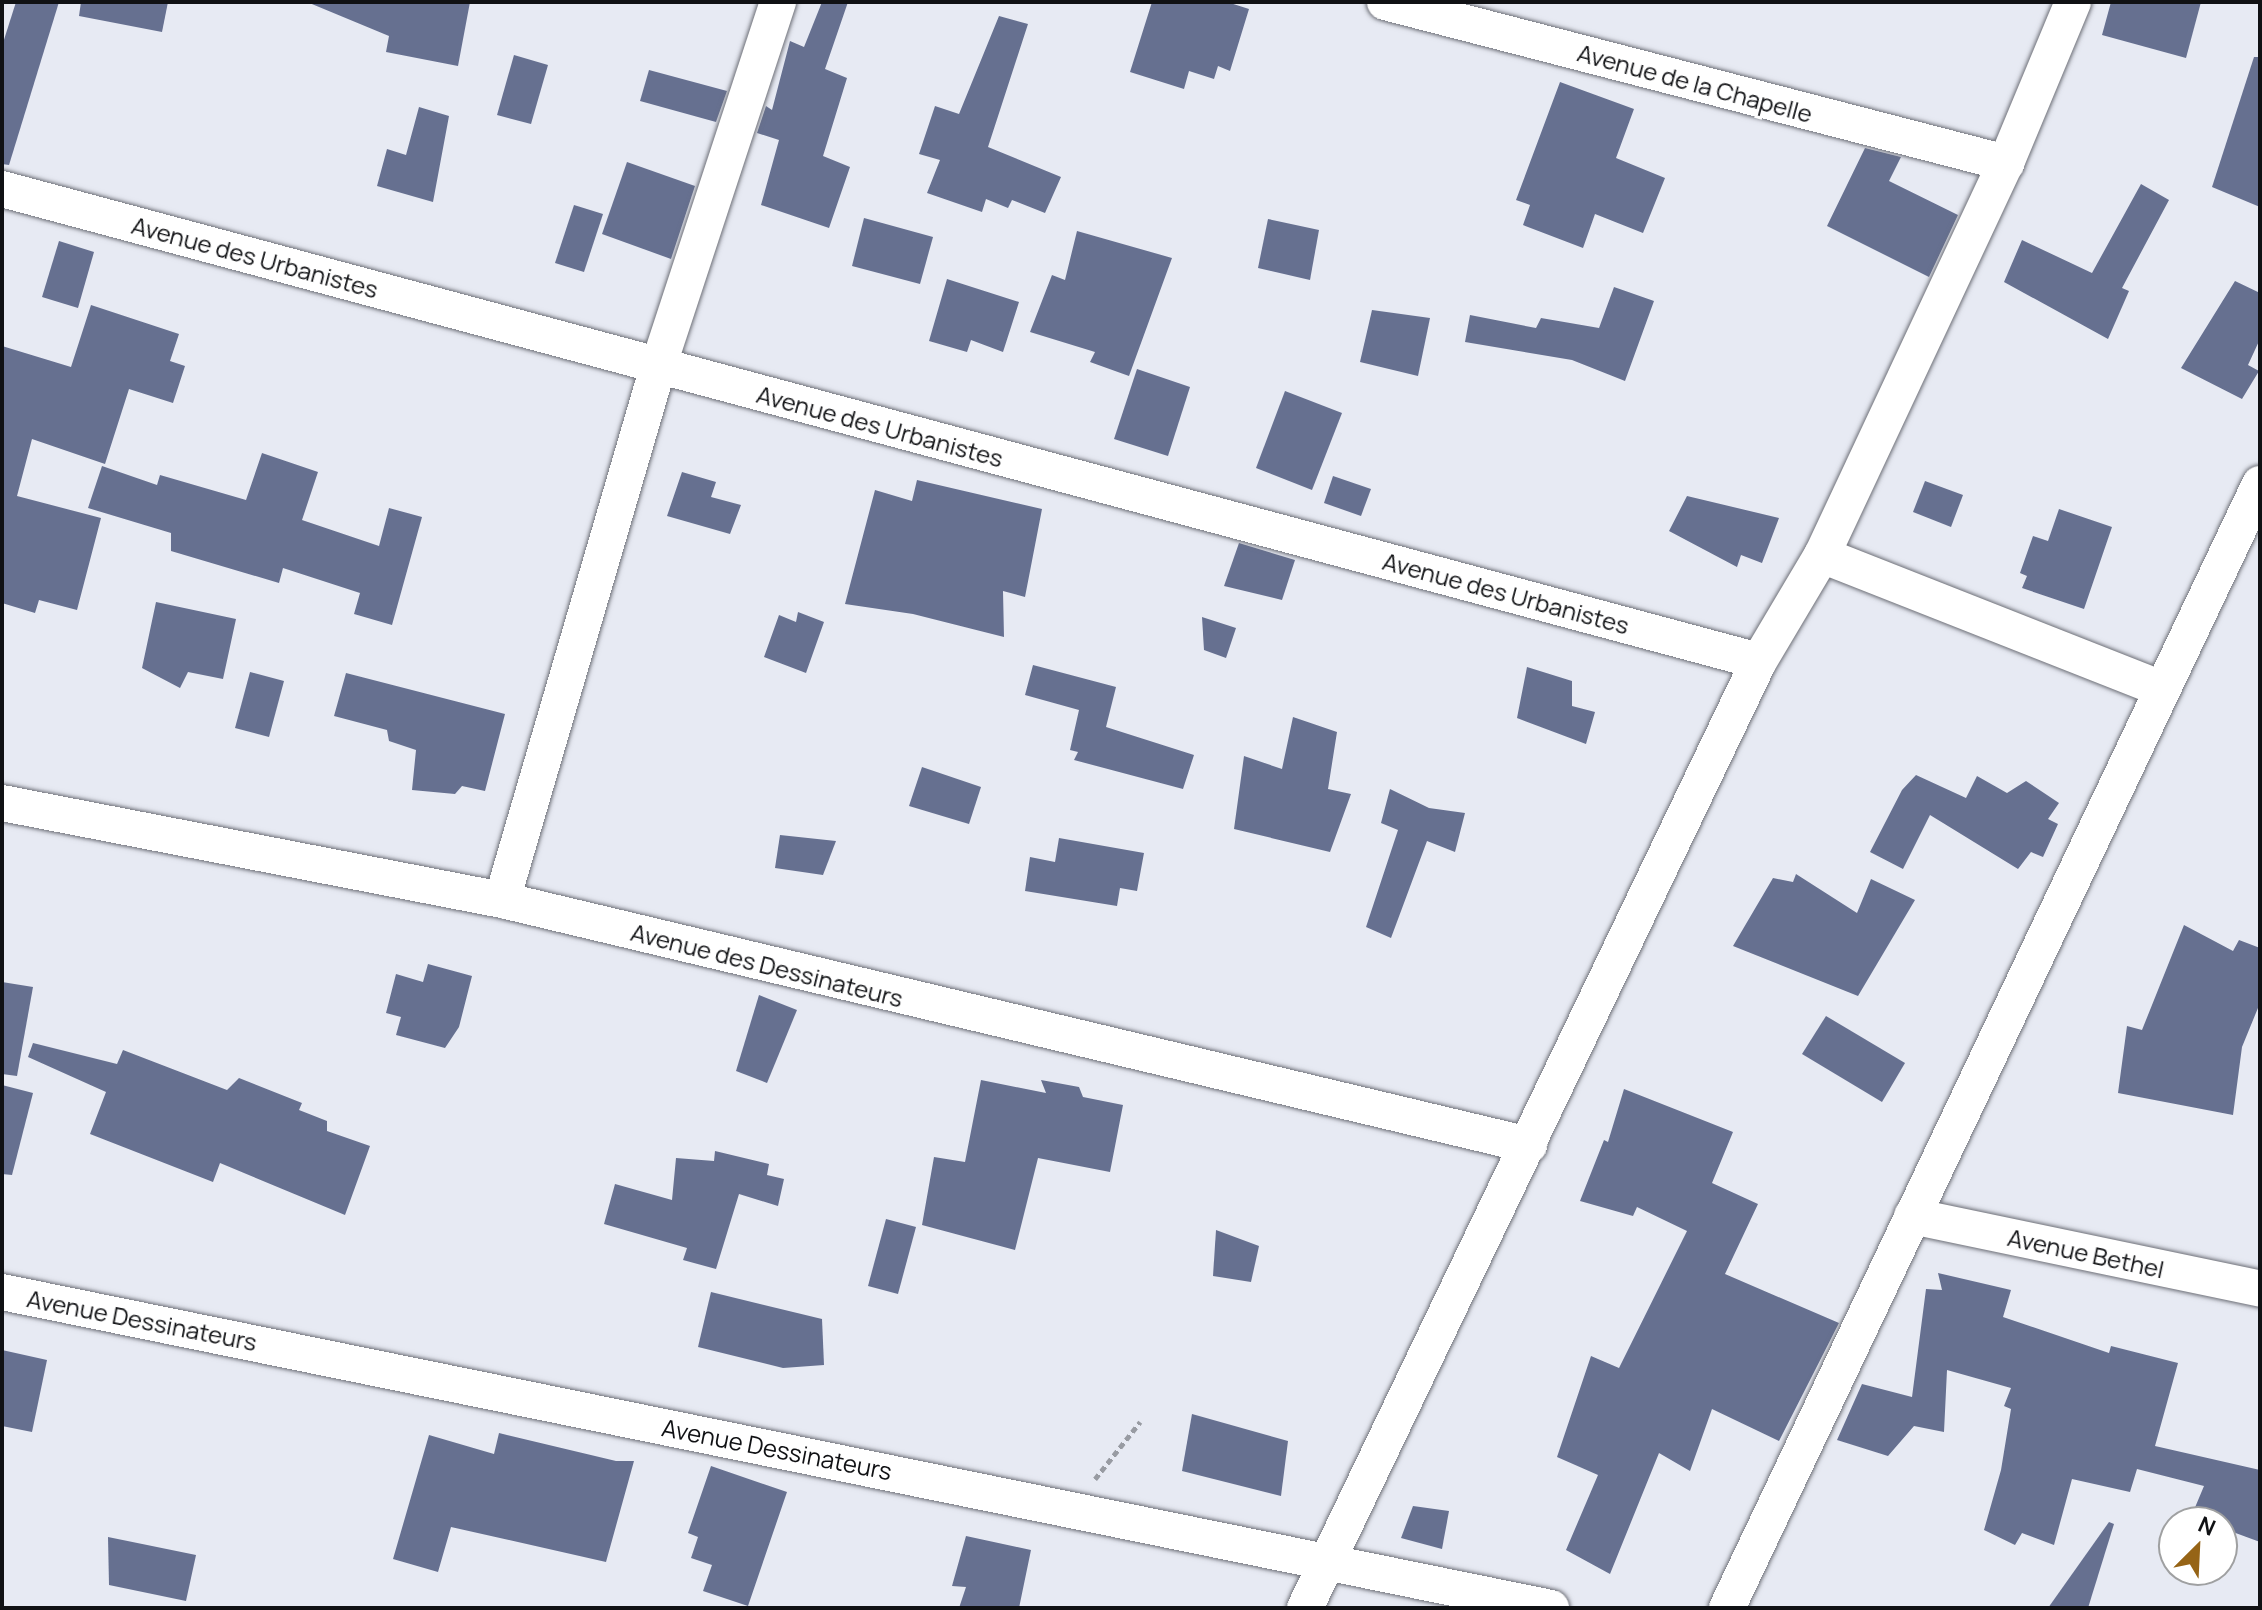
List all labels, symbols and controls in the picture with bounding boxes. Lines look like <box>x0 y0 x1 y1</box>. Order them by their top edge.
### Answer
street label: Avenue de la Chapelle <box>1574 38 1816 128</box>
street label: Avenue des Urbanistes <box>129 210 381 304</box>
street label: Avenue des Urbanistes <box>754 379 1006 473</box>
street label: Avenue des Urbanistes <box>1380 546 1632 640</box>
street label: Avenue des Dessinateurs <box>628 917 906 1013</box>
street label: Avenue Bethel <box>2005 1222 2167 1284</box>
street label: Avenue Dessinateurs <box>25 1284 259 1356</box>
street label: Avenue Dessinateurs <box>660 1413 894 1485</box>
north arrow <box>2158 1506 2238 1586</box>
text: N <box>2194 1509 2220 1543</box>

